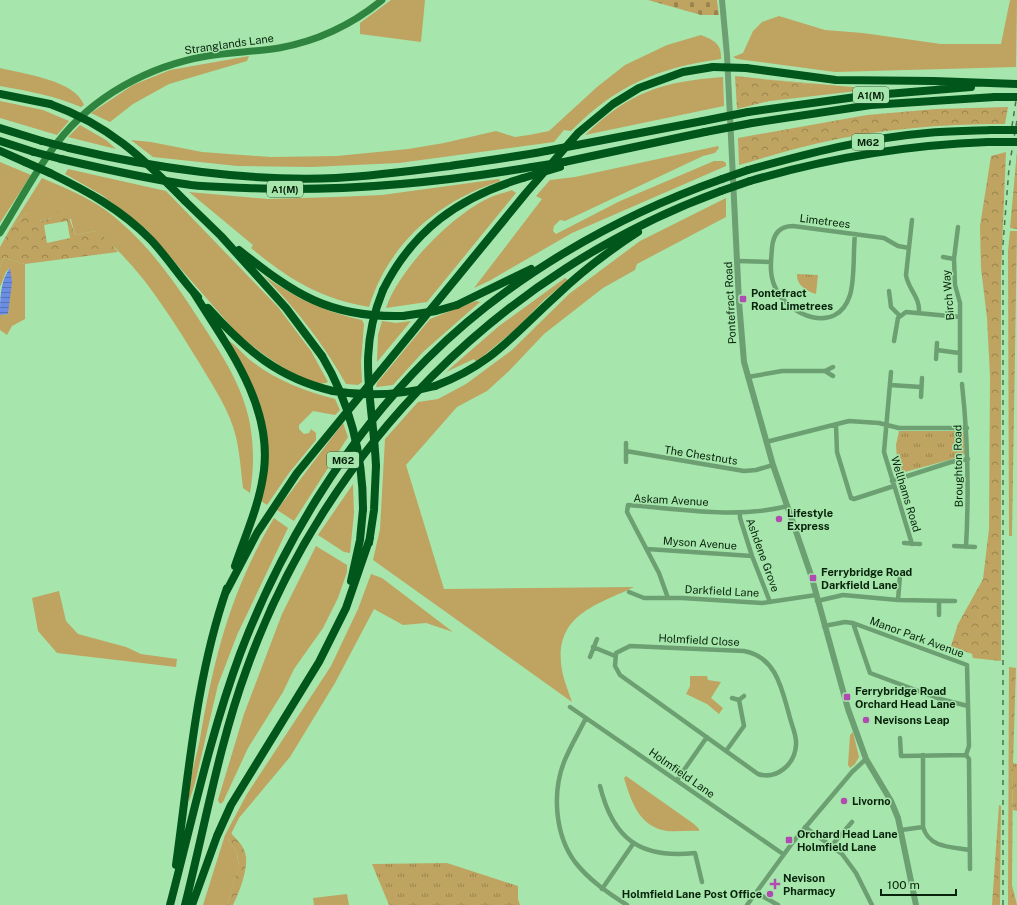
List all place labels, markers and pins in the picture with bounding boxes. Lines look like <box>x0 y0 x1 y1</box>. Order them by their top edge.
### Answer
place label: Pontefract Road Limetrees <box>751 287 833 312</box>
marker: Pontefract Road Limetrees <box>738 294 748 304</box>
place label: Lifestyle Express <box>787 507 833 532</box>
marker: Lifestyle Express <box>774 514 784 524</box>
place label: Ferrybridge Road Darkfield Lane <box>821 566 912 591</box>
marker: Ferrybridge Road Darkfield Lane <box>808 573 818 583</box>
place label: Ferrybridge Road Orchard Head Lane <box>855 685 956 710</box>
marker: Ferrybridge Road Orchard Head Lane <box>842 692 852 702</box>
place label: Nevisons Leap <box>874 714 950 726</box>
marker: Nevisons Leap <box>861 715 871 725</box>
place label: Livorno <box>852 795 891 807</box>
marker: Livorno <box>839 796 849 806</box>
place label: Orchard Head Lane Holmfield Lane <box>797 828 898 853</box>
marker: Orchard Head Lane Holmfield Lane <box>784 835 794 845</box>
place label: Nevison Pharmacy <box>783 872 836 897</box>
marker: Nevison Pharmacy <box>770 879 780 889</box>
place label: Holmfield Lane Post Office <box>622 888 762 900</box>
marker: Holmfield Lane Post Office <box>765 889 775 899</box>

